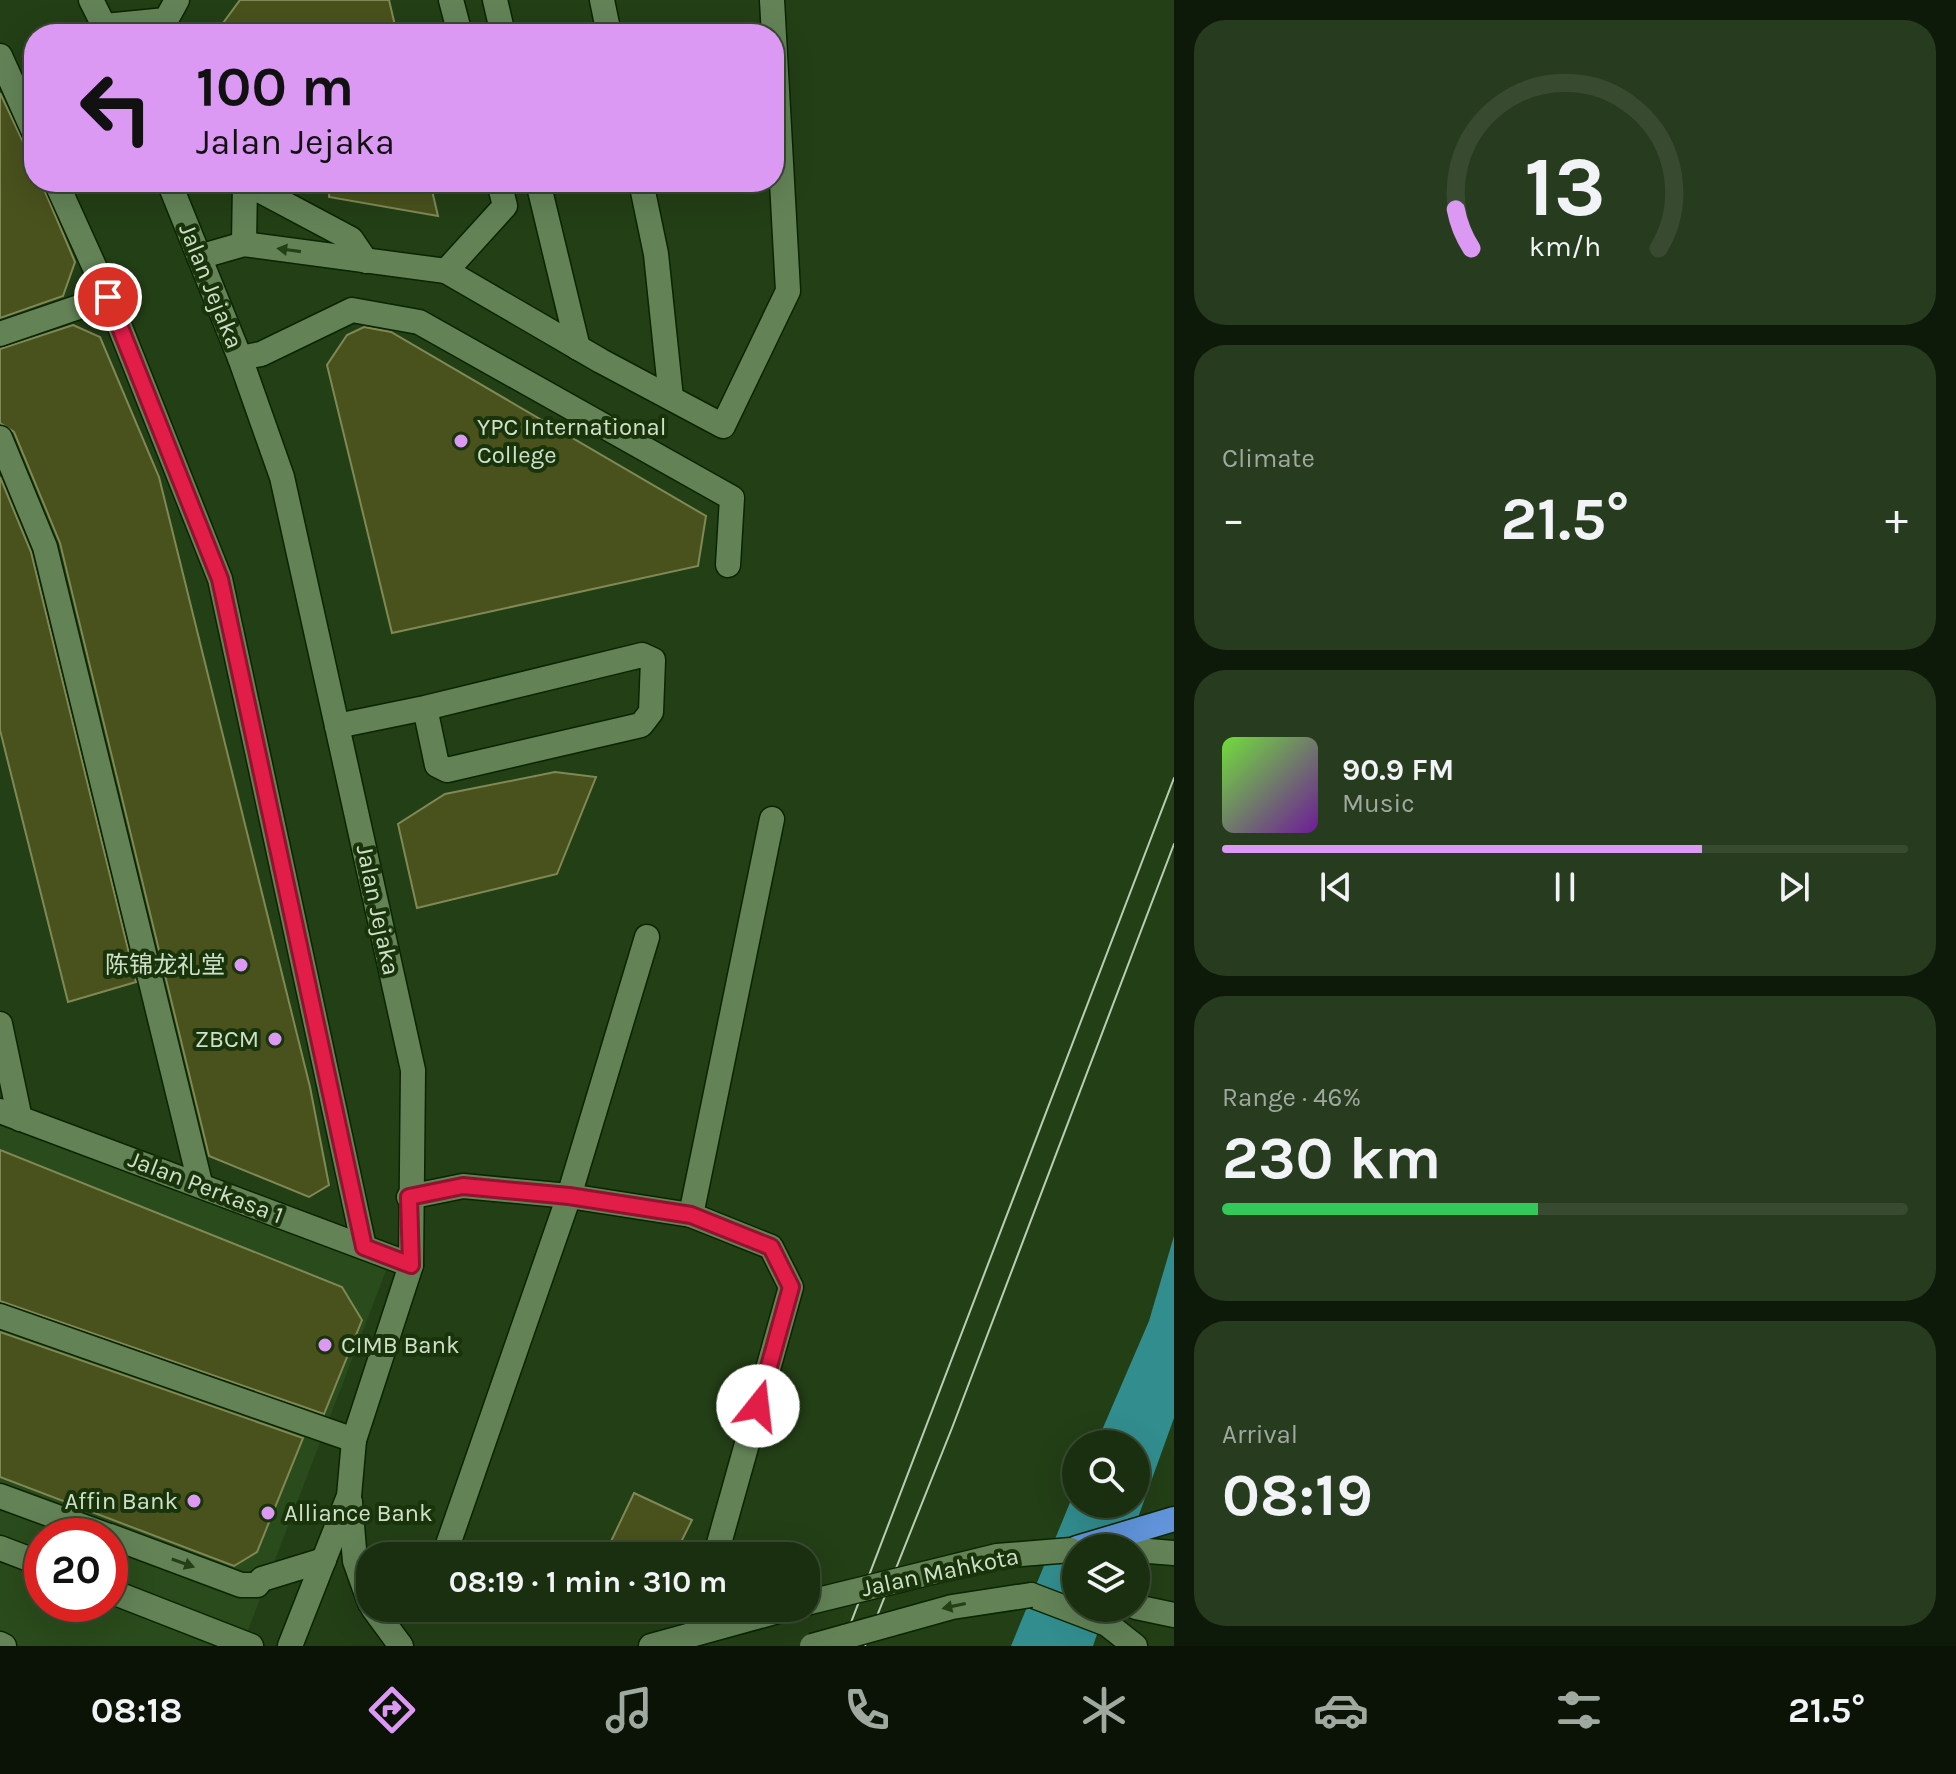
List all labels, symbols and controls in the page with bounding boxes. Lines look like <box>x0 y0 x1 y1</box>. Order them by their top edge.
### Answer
text: 100 m <box>196 54 354 119</box>
icon: left <box>64 56 168 160</box>
text: Jalan Jejaka <box>196 121 395 163</box>
text: 13 <box>1524 138 1606 235</box>
street label: Jalan Jejaka <box>173 219 249 353</box>
text: km/h <box>1529 230 1601 263</box>
one-way arrow <box>276 243 301 256</box>
pin <box>74 263 142 331</box>
icon: arrive <box>86 275 130 319</box>
place label: YPC International College <box>477 413 667 469</box>
marker: YPC International College <box>452 432 470 450</box>
text: Climate <box>1222 443 1315 474</box>
text: 21.5° <box>1501 484 1629 554</box>
text: − <box>1222 494 1245 545</box>
text: + <box>1885 494 1908 545</box>
text: 90.9 FM <box>1342 752 1454 788</box>
text: Music <box>1342 788 1415 819</box>
street label: Jalan Jejaka <box>351 842 405 978</box>
icon: previous <box>1314 865 1358 909</box>
icon: pause <box>1543 865 1587 909</box>
icon: next <box>1772 865 1816 909</box>
place label: 陈锦龙礼堂 <box>105 951 225 979</box>
marker: 陈锦龙礼堂 <box>232 956 250 974</box>
place label: ZBCM <box>195 1025 259 1053</box>
marker: ZBCM <box>266 1030 284 1048</box>
text: Range · 46% <box>1222 1082 1361 1113</box>
text: 230 km <box>1222 1123 1441 1193</box>
street label: Jalan Perkasa 1 <box>125 1145 287 1229</box>
place label: CIMB Bank <box>341 1331 460 1359</box>
marker: CIMB Bank <box>316 1336 334 1354</box>
position arrow <box>716 1364 800 1448</box>
text: Arrival <box>1222 1419 1298 1450</box>
map controls <box>1062 1430 1150 1622</box>
button: search <box>1062 1430 1150 1518</box>
text: 08:19 <box>1222 1460 1373 1530</box>
place label: Affin Bank <box>65 1487 178 1515</box>
marker: Affin Bank <box>185 1492 203 1510</box>
place label: Alliance Bank <box>284 1499 433 1527</box>
marker: Alliance Bank <box>259 1504 277 1522</box>
speed limit sign: 20 <box>24 1518 128 1622</box>
button: layers <box>1062 1534 1150 1622</box>
street label: Jalan Mahkota <box>859 1542 1021 1602</box>
one-way arrow <box>171 1558 195 1570</box>
text: 08:19 · 1 min · 310 m <box>449 1564 727 1600</box>
one-way arrow <box>942 1600 967 1613</box>
icon: directions <box>364 1682 420 1738</box>
icon: music <box>601 1682 657 1738</box>
icon: phone <box>839 1682 895 1738</box>
icon: climate <box>1076 1682 1132 1738</box>
icon: car <box>1313 1682 1369 1738</box>
icon: filters <box>1551 1682 1607 1738</box>
text: 08:18 <box>91 1689 183 1731</box>
text: 21.5° <box>1788 1689 1865 1731</box>

